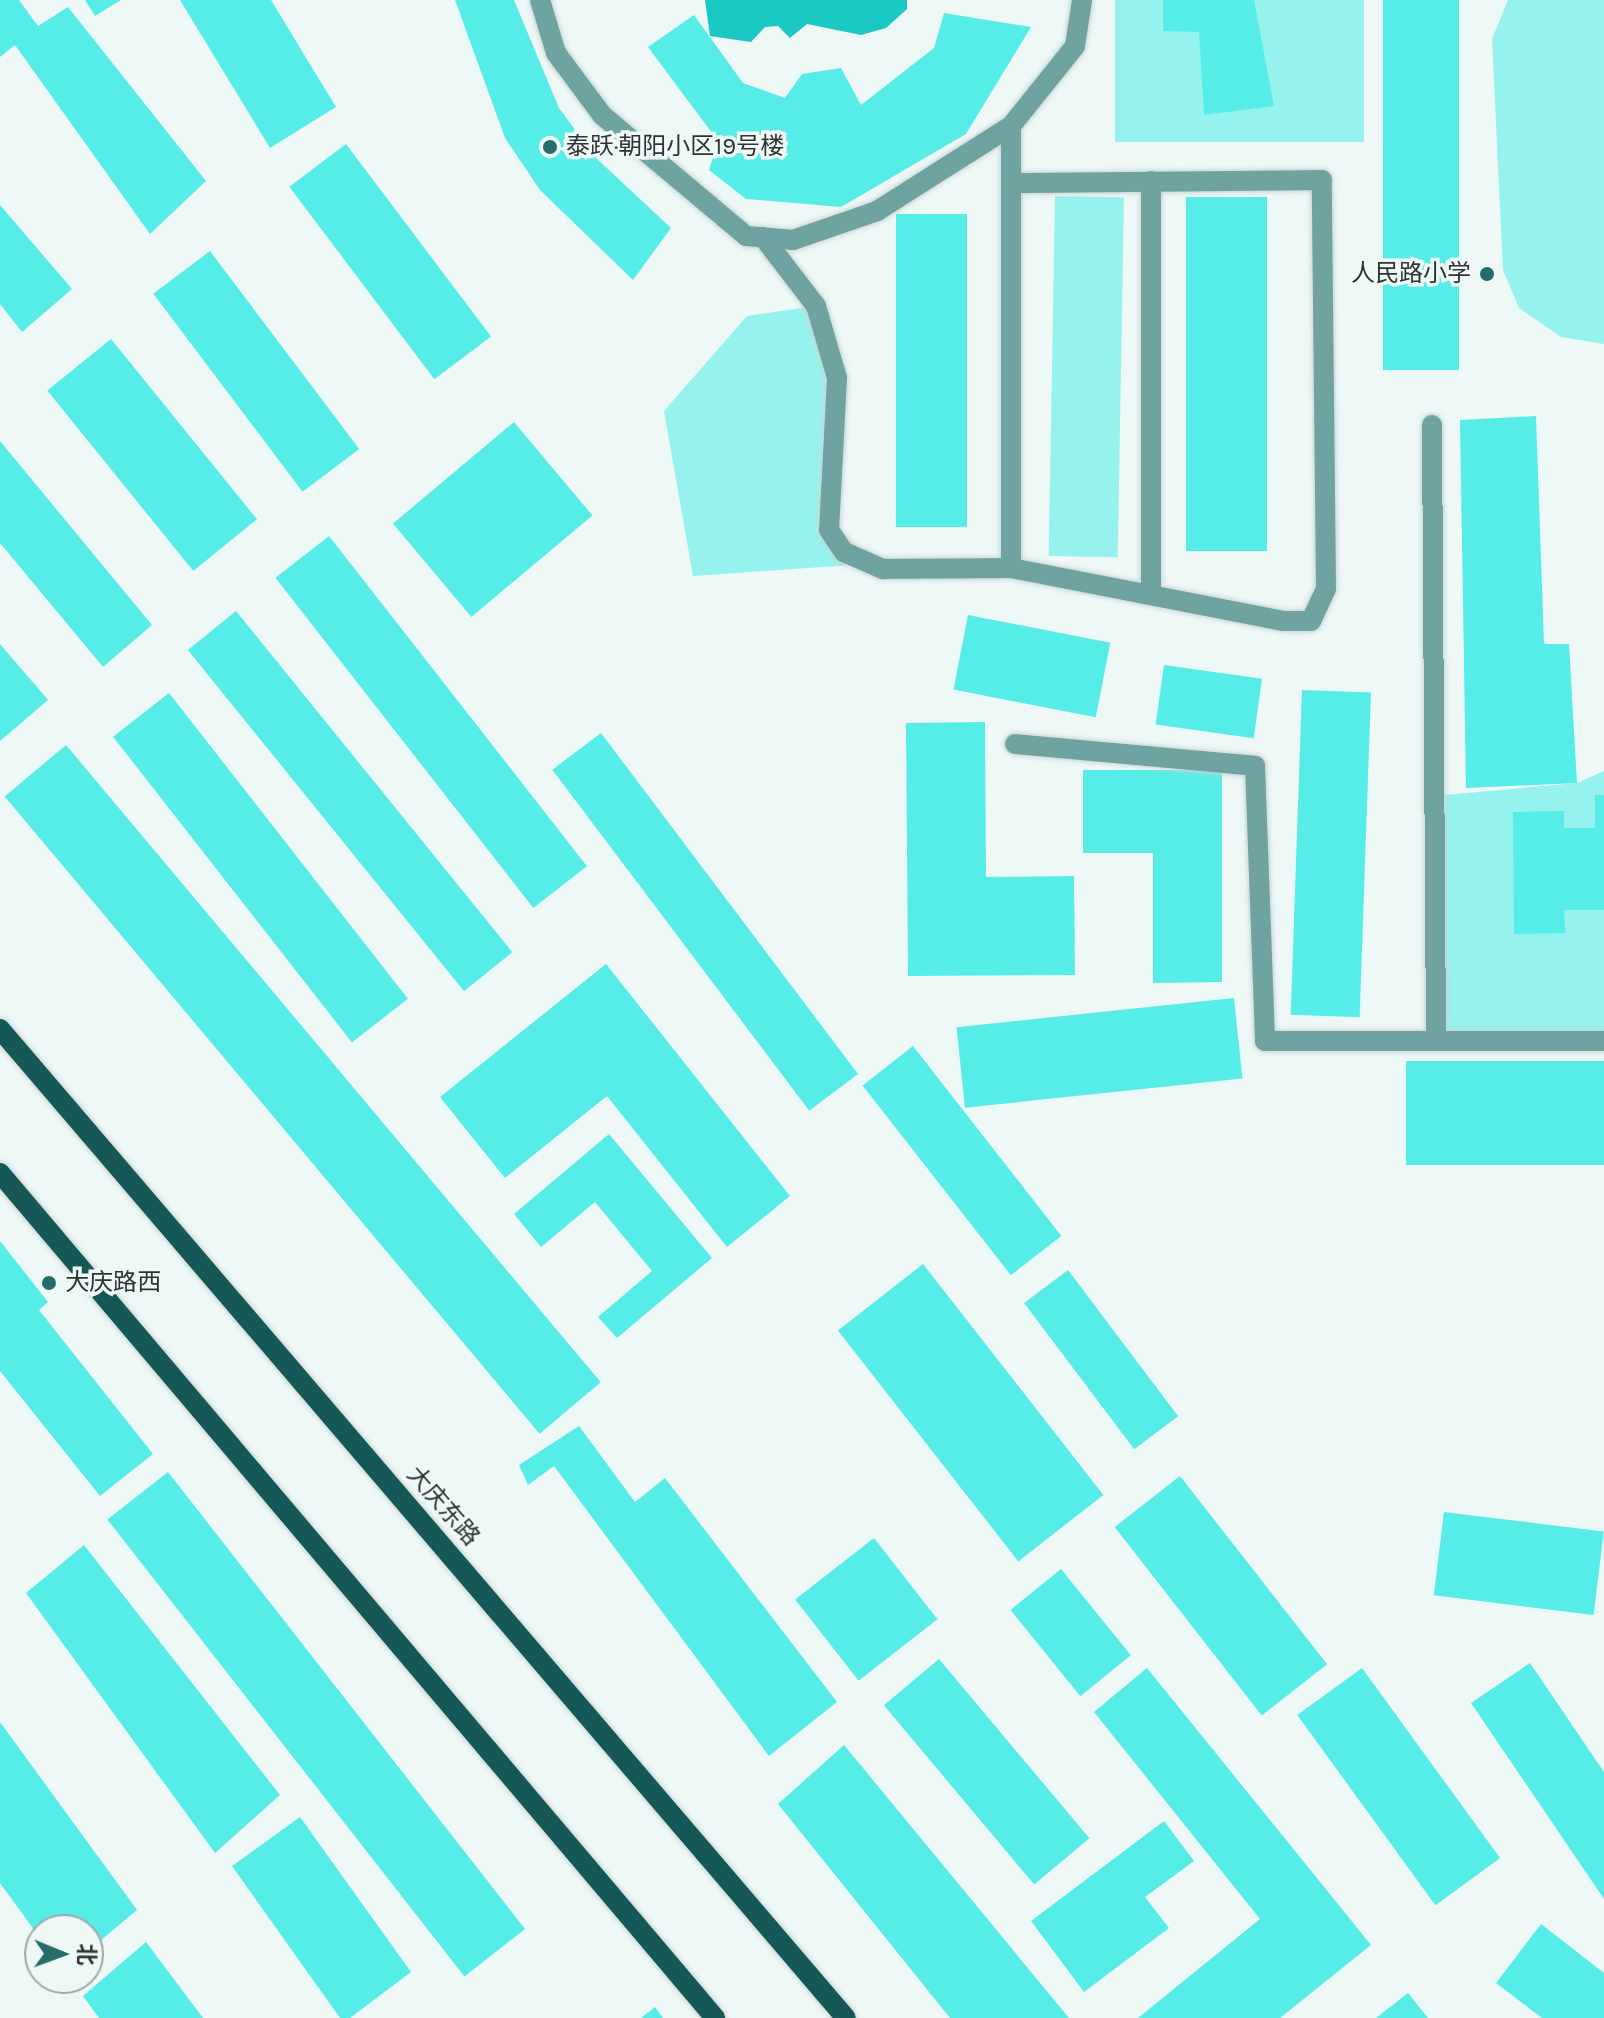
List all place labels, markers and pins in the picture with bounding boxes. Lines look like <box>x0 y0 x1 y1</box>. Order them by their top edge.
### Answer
place label: 泰跃·朝阳小区19号楼 <box>566 133 784 161</box>
marker: 泰跃·朝阳小区19号楼 <box>541 138 559 156</box>
place label: 人民路小学 <box>1351 260 1471 288</box>
marker: 人民路小学 <box>1478 265 1496 283</box>
place label: 大庆路西 <box>65 1269 161 1297</box>
marker: 大庆路西 <box>40 1274 58 1292</box>

